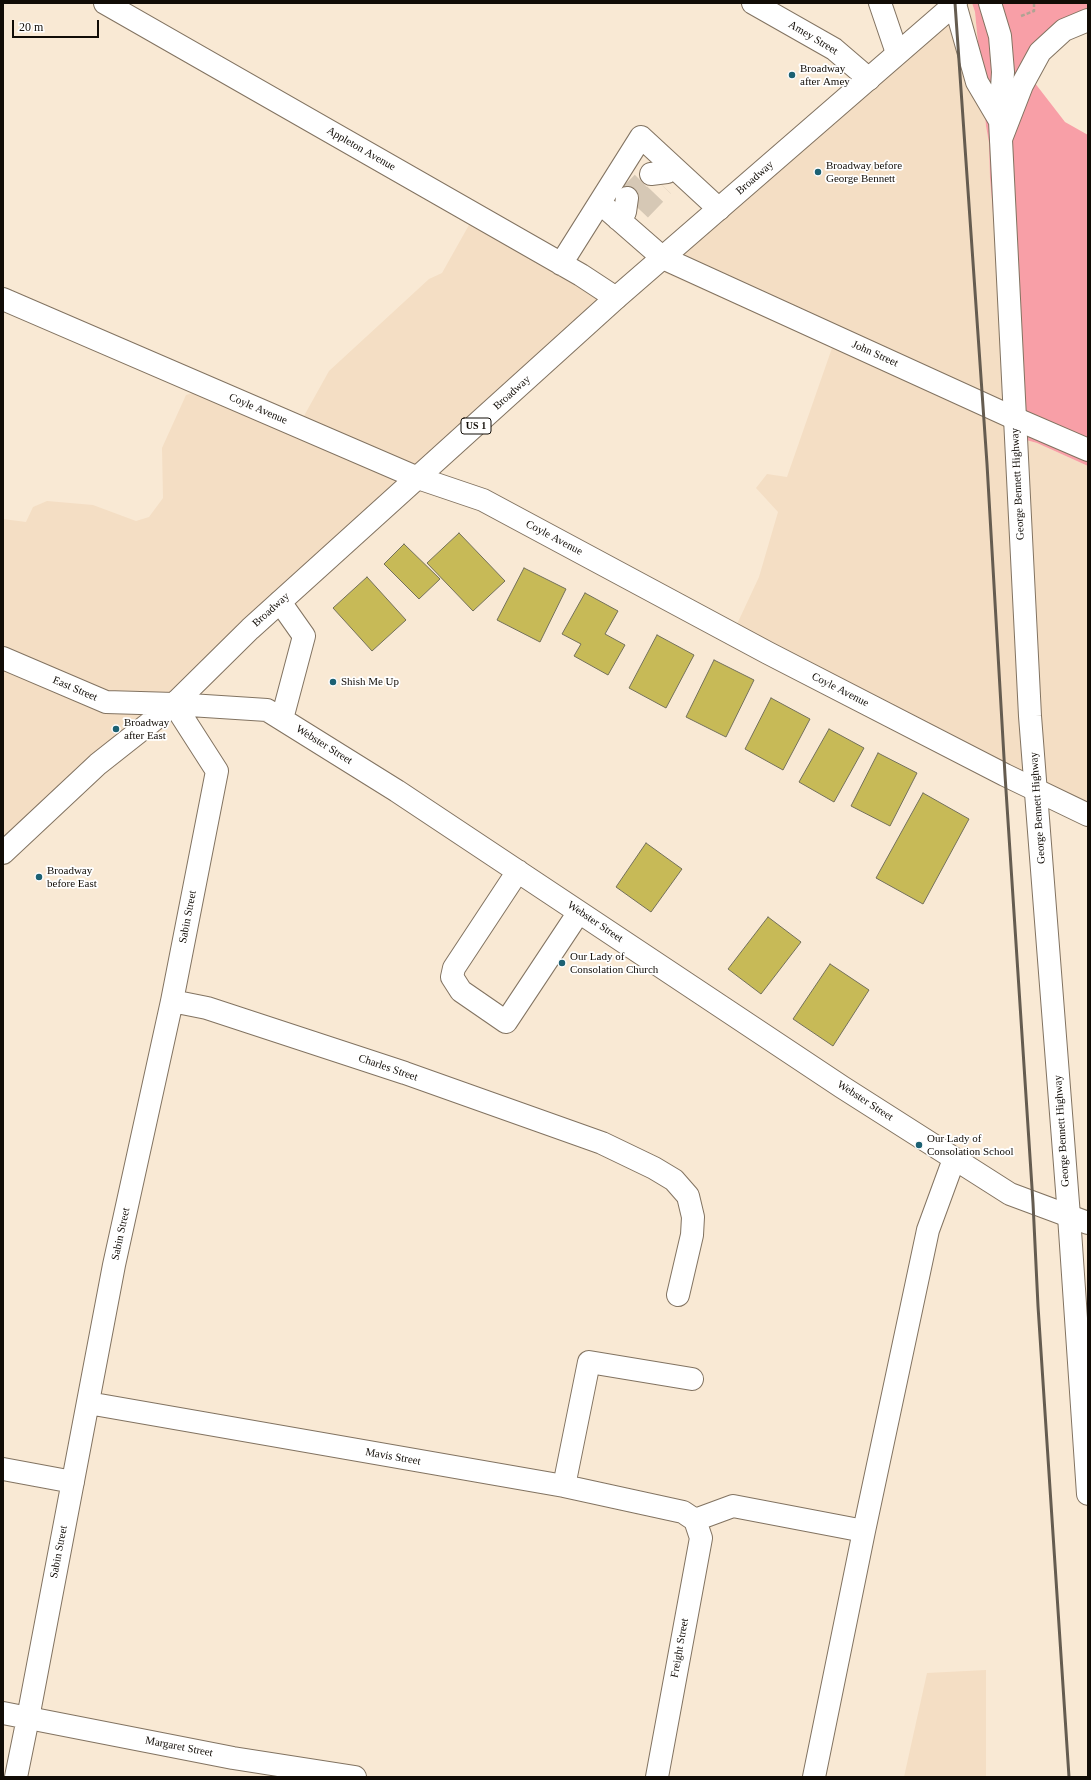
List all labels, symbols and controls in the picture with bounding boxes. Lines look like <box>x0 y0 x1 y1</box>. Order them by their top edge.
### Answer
scale bar <box>14 12 101 38</box>
street label: Amey Street <box>786 18 840 58</box>
text: 20 m <box>19 20 43 34</box>
place label: Broadway after Amey <box>800 62 850 88</box>
marker: Broadway after Amey <box>787 70 797 80</box>
street label: Appleton Avenue <box>324 124 398 174</box>
street label: Broadway <box>734 158 776 198</box>
place label: Broadway before George Bennett <box>826 159 902 185</box>
marker: Broadway before George Bennett <box>813 167 823 177</box>
street label: John Street <box>850 338 900 370</box>
street label: Broadway <box>491 373 533 413</box>
street label: Coyle Avenue <box>227 391 289 427</box>
road number: US 1 <box>461 418 491 434</box>
street label: George Bennett Highway <box>1008 428 1028 540</box>
street label: Coyle Avenue <box>523 518 585 558</box>
street label: Broadway <box>250 590 292 630</box>
street label: Coyle Avenue <box>809 670 871 710</box>
street label: East Street <box>51 674 99 704</box>
place label: Shish Me Up <box>341 675 399 689</box>
marker: Shish Me Up <box>328 677 338 687</box>
place label: Broadway after East <box>124 716 169 742</box>
street label: Webster Street <box>293 722 355 768</box>
marker: Broadway after East <box>111 724 121 734</box>
street label: George Bennett Highway <box>1028 752 1048 864</box>
place label: Broadway before East <box>47 864 97 890</box>
marker: Broadway before East <box>34 872 44 882</box>
street label: Sabin Street <box>176 889 200 945</box>
street label: Webster Street <box>565 899 625 945</box>
place label: Our Lady of Consolation Church <box>570 950 658 976</box>
marker: Our Lady of Consolation Church <box>557 958 567 968</box>
street label: Charles Street <box>357 1052 419 1084</box>
street label: George Bennett Highway <box>1052 1075 1072 1187</box>
street label: Webster Street <box>834 1078 896 1124</box>
place label: Our Lady of Consolation School <box>927 1132 1013 1158</box>
marker: Our Lady of Consolation School <box>914 1140 924 1150</box>
street label: Sabin Street <box>109 1206 133 1262</box>
street label: Mavis Street <box>364 1446 422 1468</box>
street label: Sabin Street <box>47 1524 71 1580</box>
street label: Freight Street <box>668 1617 692 1679</box>
street label: Margaret Street <box>144 1734 214 1760</box>

